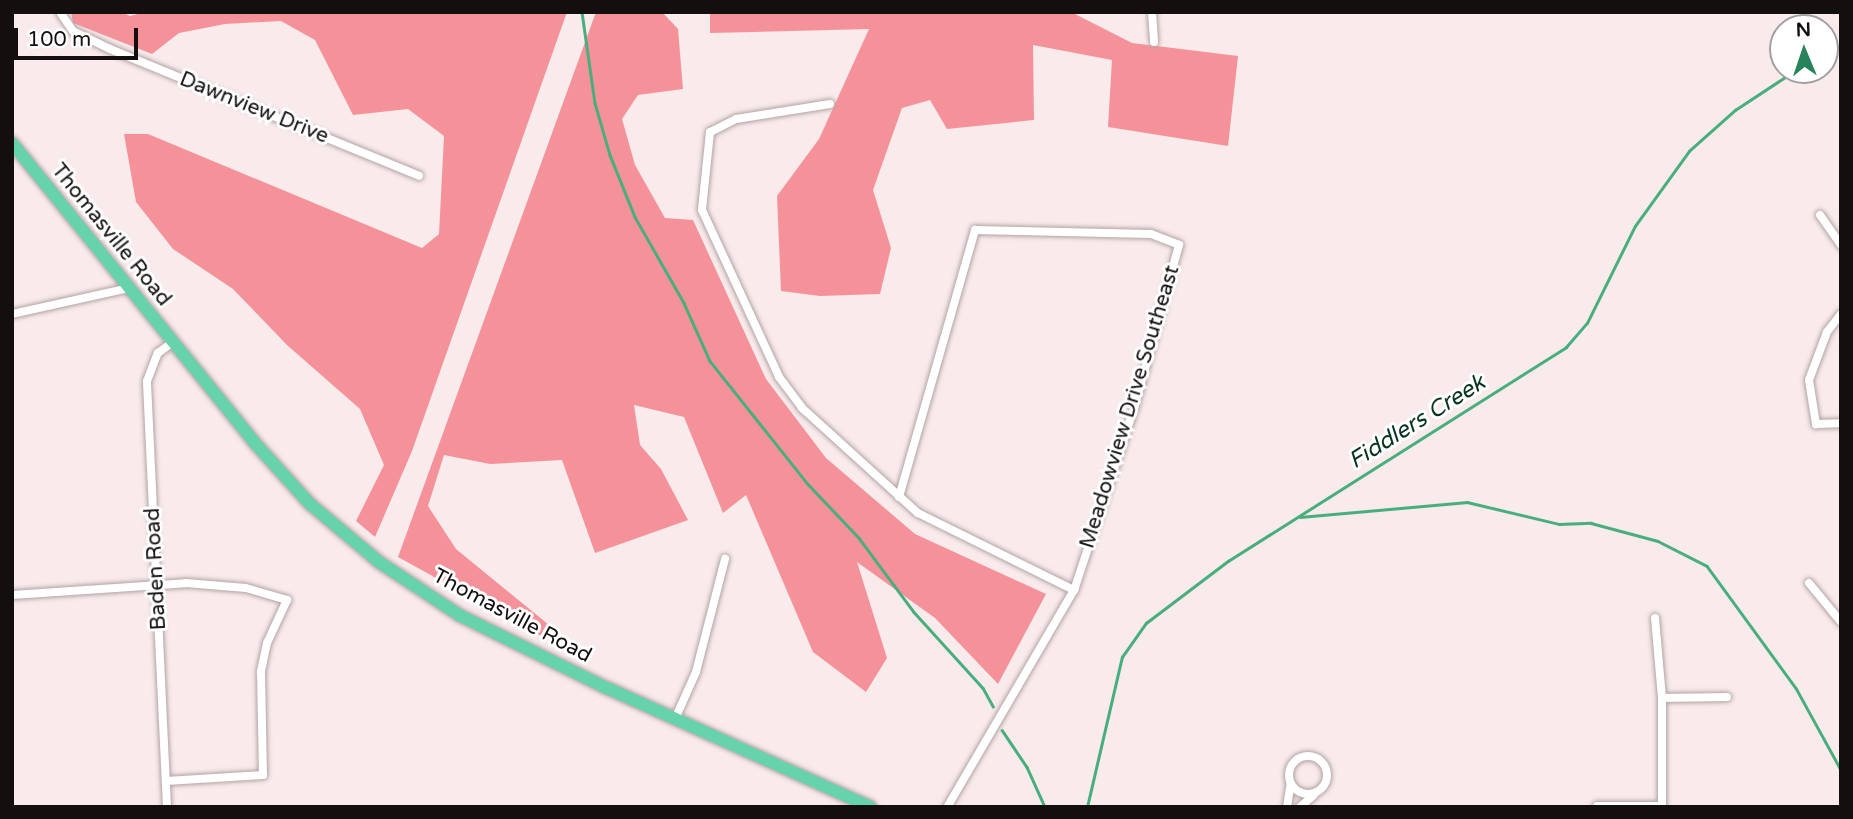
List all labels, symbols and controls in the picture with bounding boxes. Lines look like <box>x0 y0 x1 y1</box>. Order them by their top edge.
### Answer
scale bar <box>18 14 142 58</box>
north arrow <box>1769 14 1839 84</box>
text: N <box>1795 19 1811 41</box>
text: 100 m <box>27 27 91 52</box>
street label: Dawnview Drive <box>176 67 332 149</box>
street label: Thomasville Road <box>46 159 176 311</box>
street label: Meadowview Drive Southeast <box>1075 262 1185 552</box>
water label: Fiddlers Creek <box>1344 369 1490 475</box>
street label: Baden Road <box>140 507 172 631</box>
street label: Thomasville Road <box>428 564 596 668</box>

